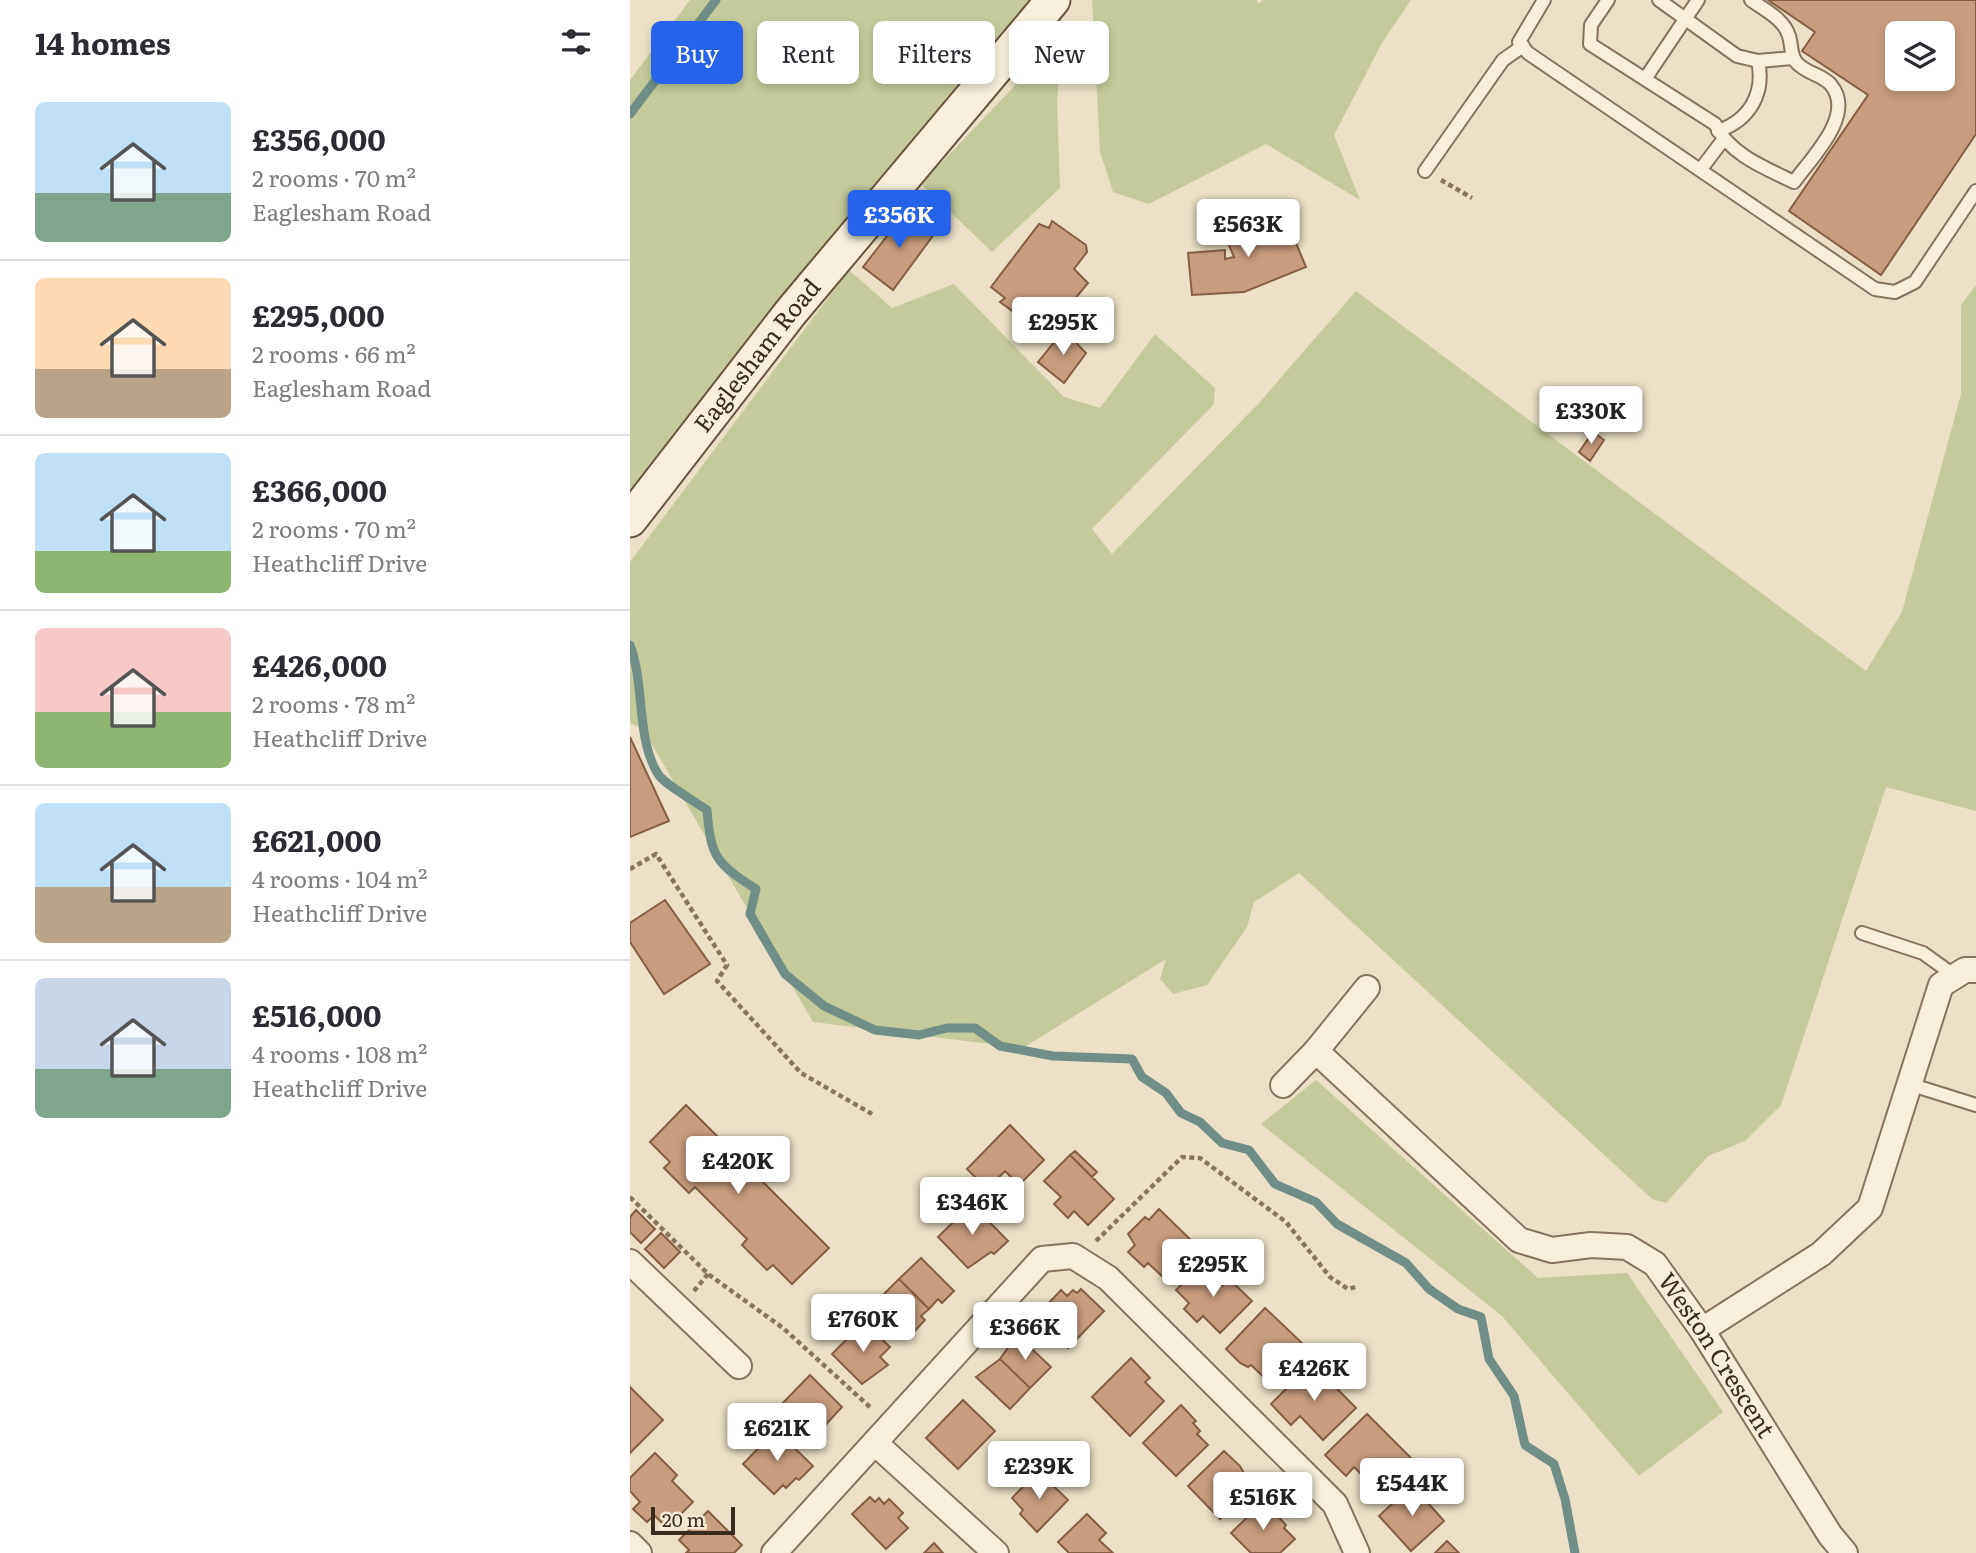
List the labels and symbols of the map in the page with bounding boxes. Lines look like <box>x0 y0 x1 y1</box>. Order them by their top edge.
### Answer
pin: £356K <box>850 190 948 250</box>
pin: £563K <box>1199 200 1297 259</box>
street label: Eaglesham Road <box>684 269 827 439</box>
pin: £295K <box>1014 298 1112 357</box>
pin: £330K <box>1542 386 1640 446</box>
pin: £420K <box>689 1136 787 1196</box>
pin: £346K <box>923 1178 1021 1237</box>
pin: £295K <box>1164 1240 1262 1299</box>
street label: Weston Crescent <box>1651 1264 1785 1444</box>
pin: £760K <box>814 1294 912 1354</box>
pin: £366K <box>976 1302 1074 1362</box>
pin: £426K <box>1265 1344 1363 1403</box>
pin: £621K <box>728 1404 826 1463</box>
pin: £239K <box>990 1442 1088 1501</box>
pin: £544K <box>1363 1458 1461 1518</box>
pin: £516K <box>1214 1472 1312 1532</box>
scale bar <box>651 1504 735 1536</box>

